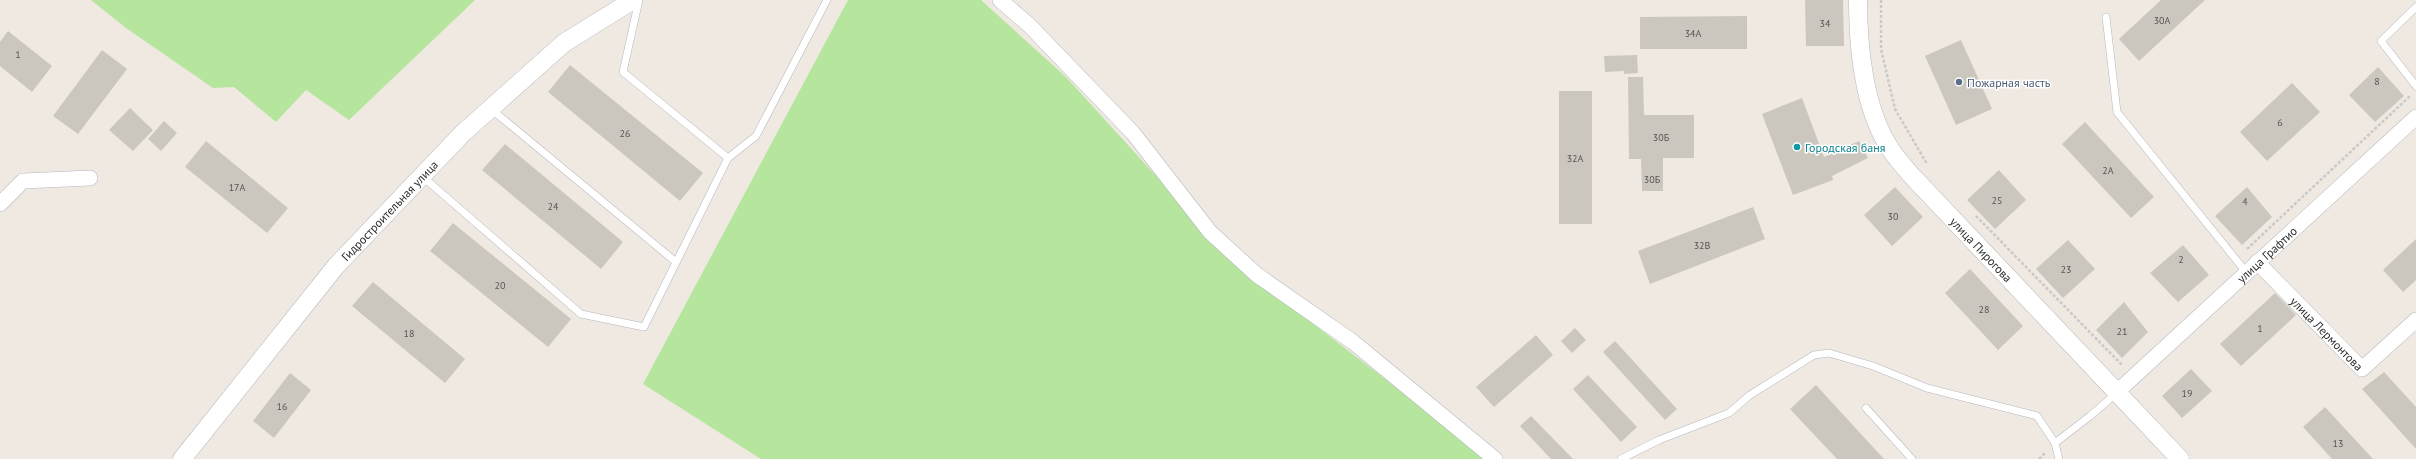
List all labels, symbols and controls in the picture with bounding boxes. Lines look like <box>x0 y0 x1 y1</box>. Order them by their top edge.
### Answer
house number: 30А <box>2154 14 2171 27</box>
house number: 34 <box>1820 17 1831 30</box>
house number: 34А <box>1685 27 1702 40</box>
house number: 1 <box>15 48 21 61</box>
place label: Пожарная часть <box>1967 75 2051 90</box>
house number: 8 <box>2374 75 2380 88</box>
marker: Пожарная часть <box>1954 77 1964 87</box>
house number: 6 <box>2277 116 2283 129</box>
house number: 26 <box>620 127 630 140</box>
house number: 30Б <box>1653 131 1670 144</box>
place label: Городская баня <box>1805 140 1885 155</box>
marker: Городская баня <box>1792 142 1802 152</box>
house number: 32А <box>1567 152 1584 165</box>
street label: Гидростроительная улица <box>338 157 441 264</box>
house number: 2А <box>2102 164 2114 177</box>
house number: 30Б <box>1644 173 1661 186</box>
house number: 17А <box>229 181 246 194</box>
house number: 25 <box>1992 194 2002 207</box>
house number: 4 <box>2242 195 2248 208</box>
house number: 24 <box>548 200 559 213</box>
house number: 30 <box>1888 210 1899 223</box>
street label: улица Пирогова <box>1947 214 2016 285</box>
street label: улица Графтио <box>2234 223 2300 286</box>
house number: 32В <box>1694 239 1711 252</box>
house number: 2 <box>2178 253 2184 266</box>
house number: 23 <box>2061 263 2071 276</box>
house number: 20 <box>495 279 506 292</box>
street label: улица Лермонтова <box>2288 293 2367 373</box>
house number: 28 <box>1979 303 1989 316</box>
house number: 1 <box>2257 322 2263 335</box>
house number: 21 <box>2117 325 2127 338</box>
house number: 18 <box>404 327 414 340</box>
house number: 19 <box>2182 387 2192 400</box>
house number: 16 <box>277 400 287 413</box>
house number: 13 <box>2333 437 2343 450</box>

